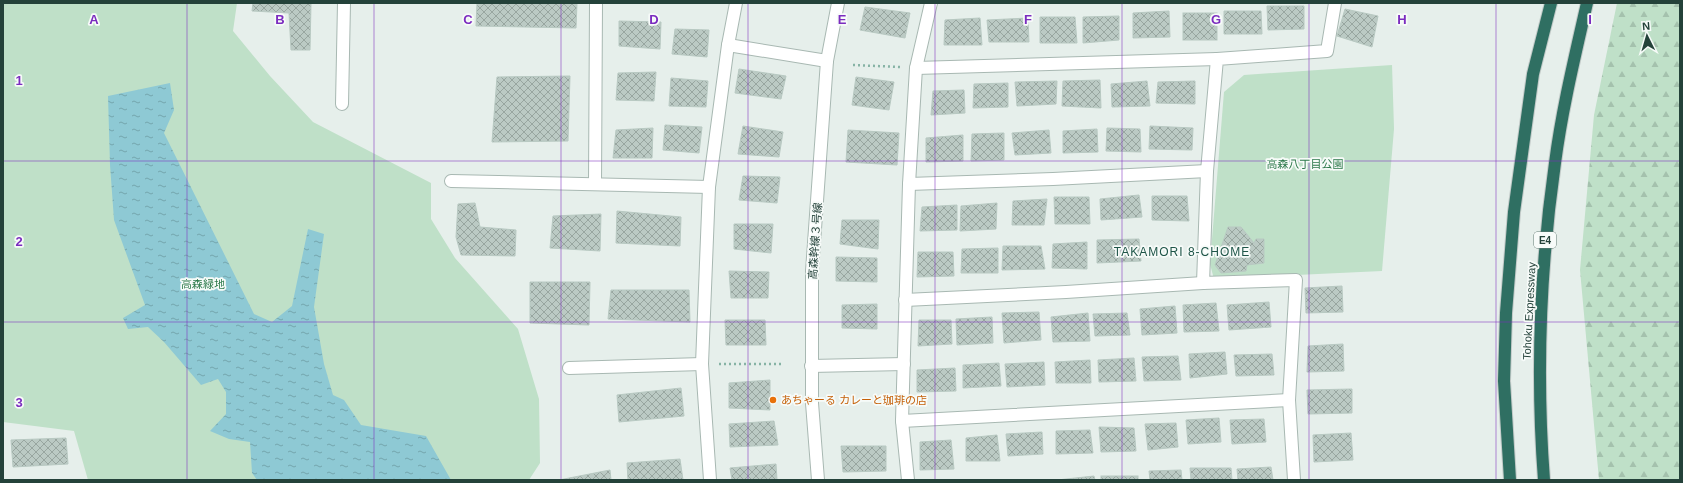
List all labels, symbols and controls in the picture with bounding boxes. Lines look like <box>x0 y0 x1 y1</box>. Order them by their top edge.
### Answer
text: A <box>89 12 99 27</box>
text: B <box>275 12 285 27</box>
text: C <box>463 12 473 27</box>
text: D <box>649 12 659 27</box>
text: E <box>838 12 847 27</box>
text: F <box>1024 12 1032 27</box>
text: G <box>1211 12 1221 27</box>
text: H <box>1397 12 1407 27</box>
text: I <box>1588 12 1592 27</box>
north arrow <box>1627 16 1667 56</box>
text: N <box>1642 20 1651 32</box>
text: 1 <box>15 73 23 88</box>
park label: 高森八丁目公園 <box>1267 158 1344 170</box>
street label: 高森幹線３号線 <box>806 202 824 280</box>
road number: E4 <box>1534 232 1556 248</box>
text: 2 <box>15 234 23 249</box>
district label: TAKAMORI 8-CHOME <box>1114 245 1250 259</box>
street label: Tohoku Expressway <box>1520 261 1538 360</box>
park label: 高森緑地 <box>181 278 225 290</box>
place label: あちゃーる カレーと珈琲の店 <box>781 394 927 406</box>
text: 3 <box>15 395 23 410</box>
marker: あちゃーる カレーと珈琲の店 <box>768 395 778 405</box>

